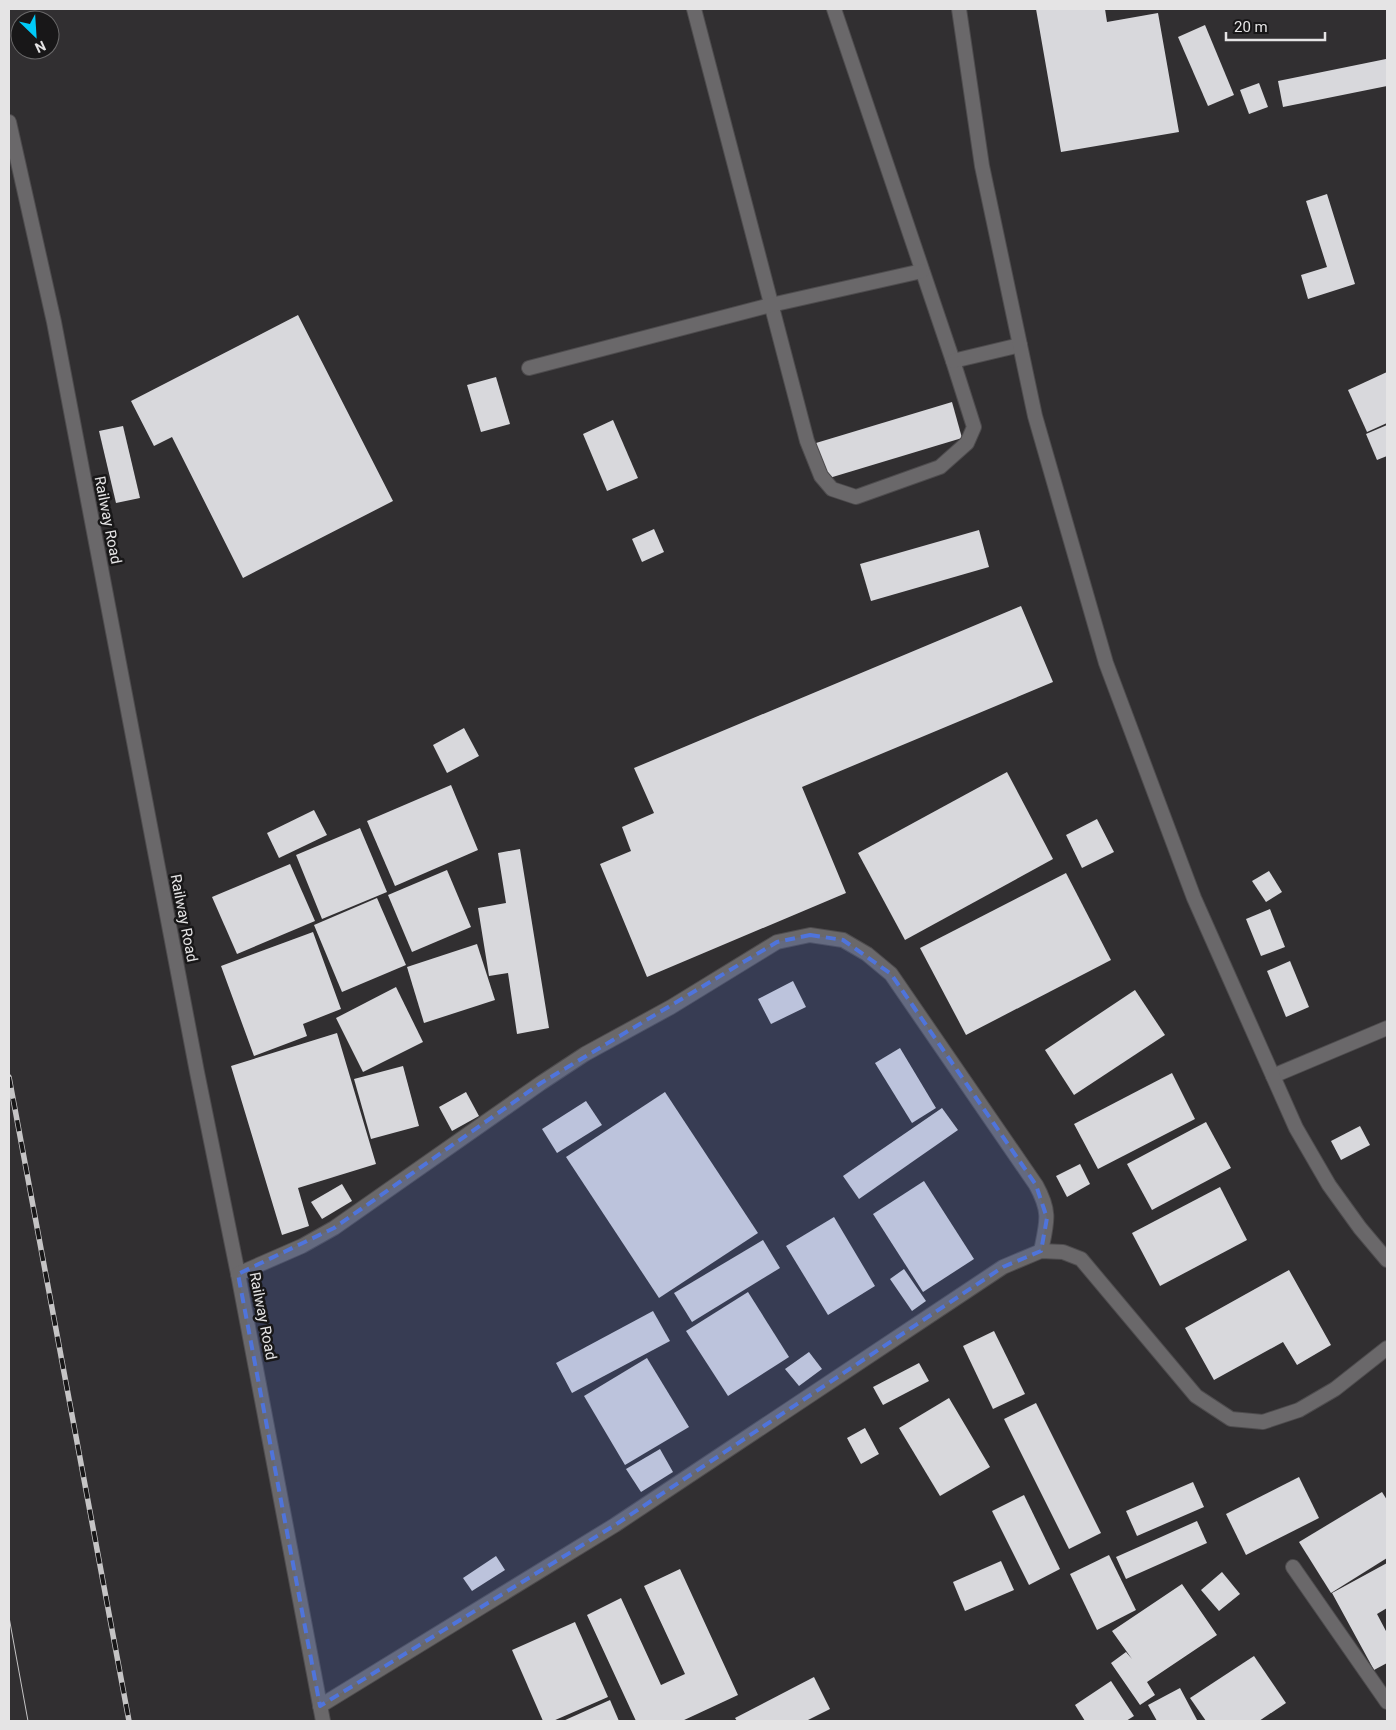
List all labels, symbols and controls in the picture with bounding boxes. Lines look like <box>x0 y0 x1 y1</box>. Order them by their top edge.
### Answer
north arrow <box>10 10 60 60</box>
scale bar <box>1226 10 1325 42</box>
text: 20 m <box>1234 18 1268 36</box>
text: N <box>33 37 48 56</box>
street label: Railway Road <box>91 474 125 566</box>
street label: Railway Road <box>167 872 201 964</box>
street label: Railway Road <box>246 1270 280 1362</box>

